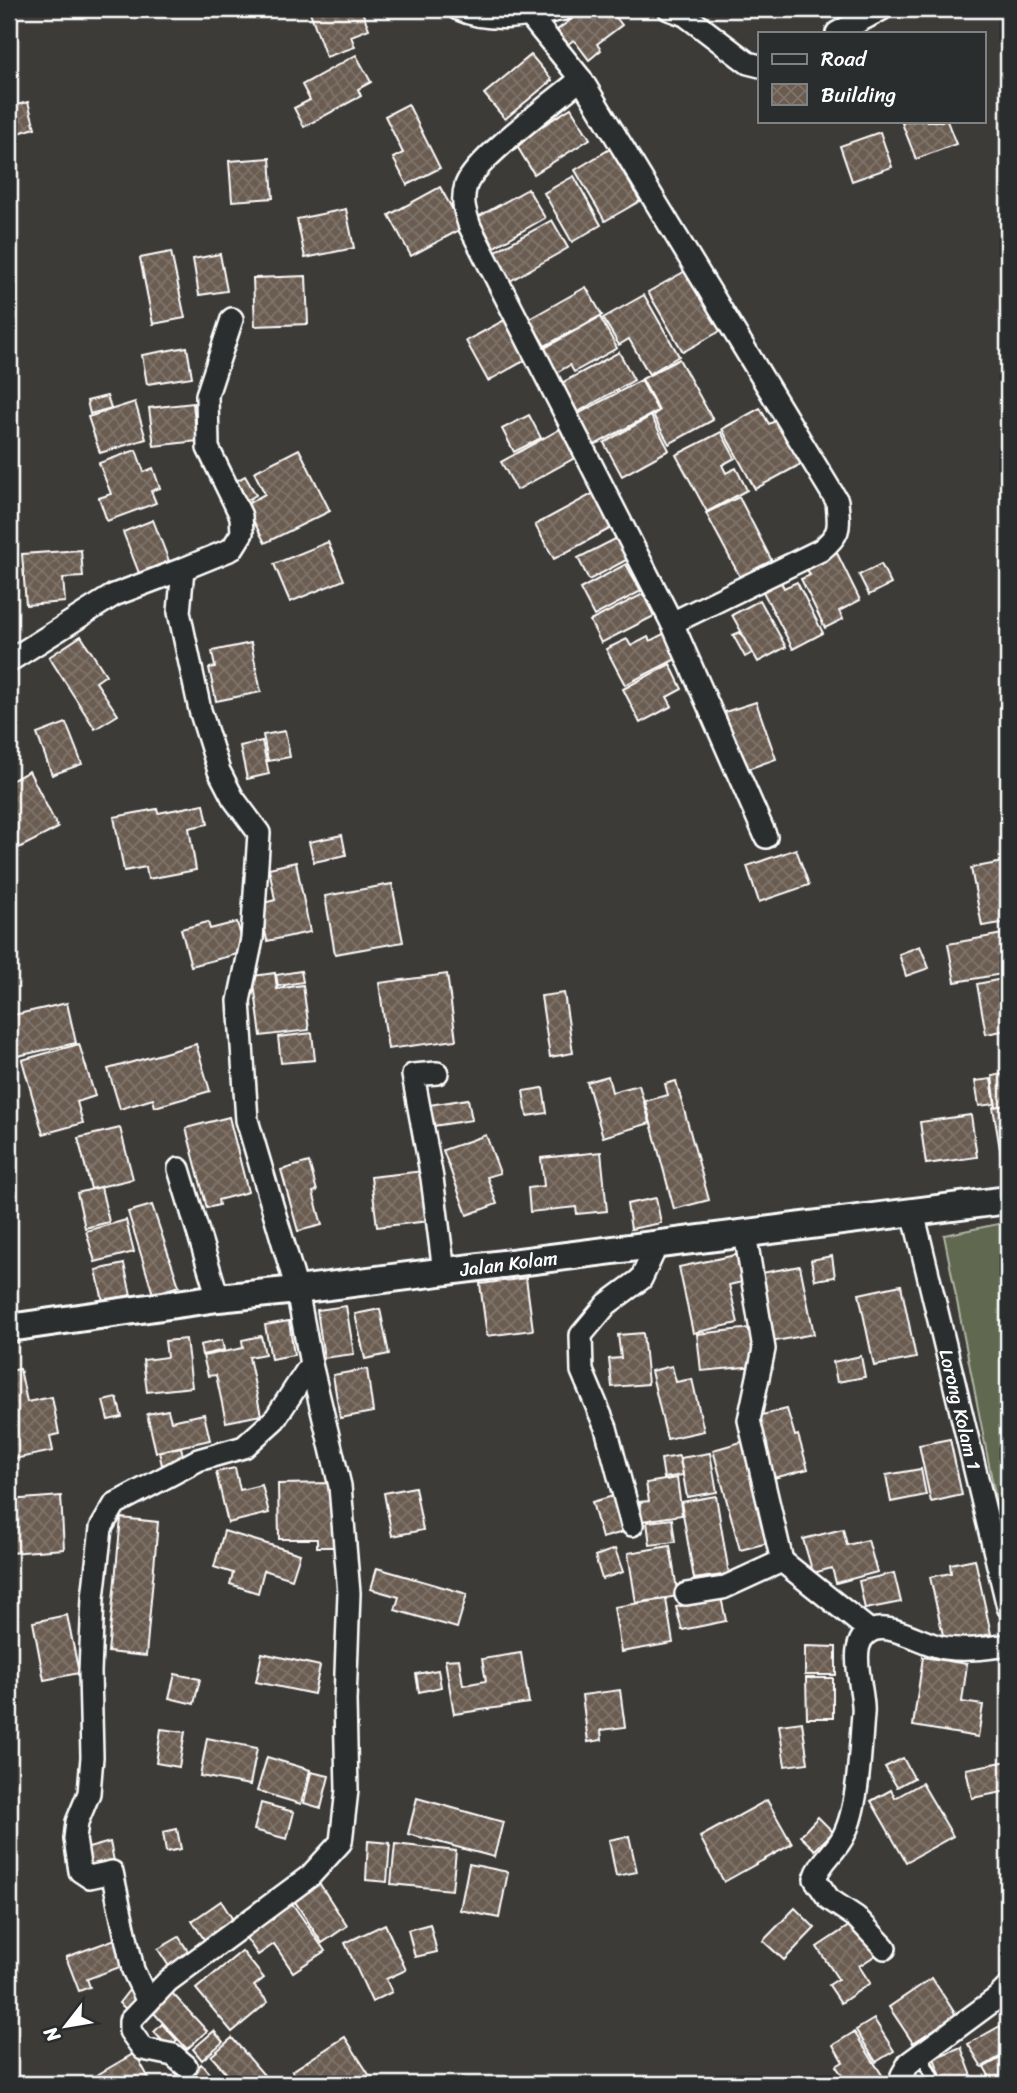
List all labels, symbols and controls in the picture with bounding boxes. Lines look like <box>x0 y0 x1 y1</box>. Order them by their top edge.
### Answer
legend <box>758 32 986 122</box>
text: Road <box>821 40 868 78</box>
text: Building <box>821 76 897 114</box>
street label: Jalan Kolam <box>457 1241 560 1286</box>
street label: Lorong Kolam 1 <box>930 1346 991 1473</box>
north arrow <box>32 1992 102 2062</box>
text: N <box>34 2020 70 2049</box>

